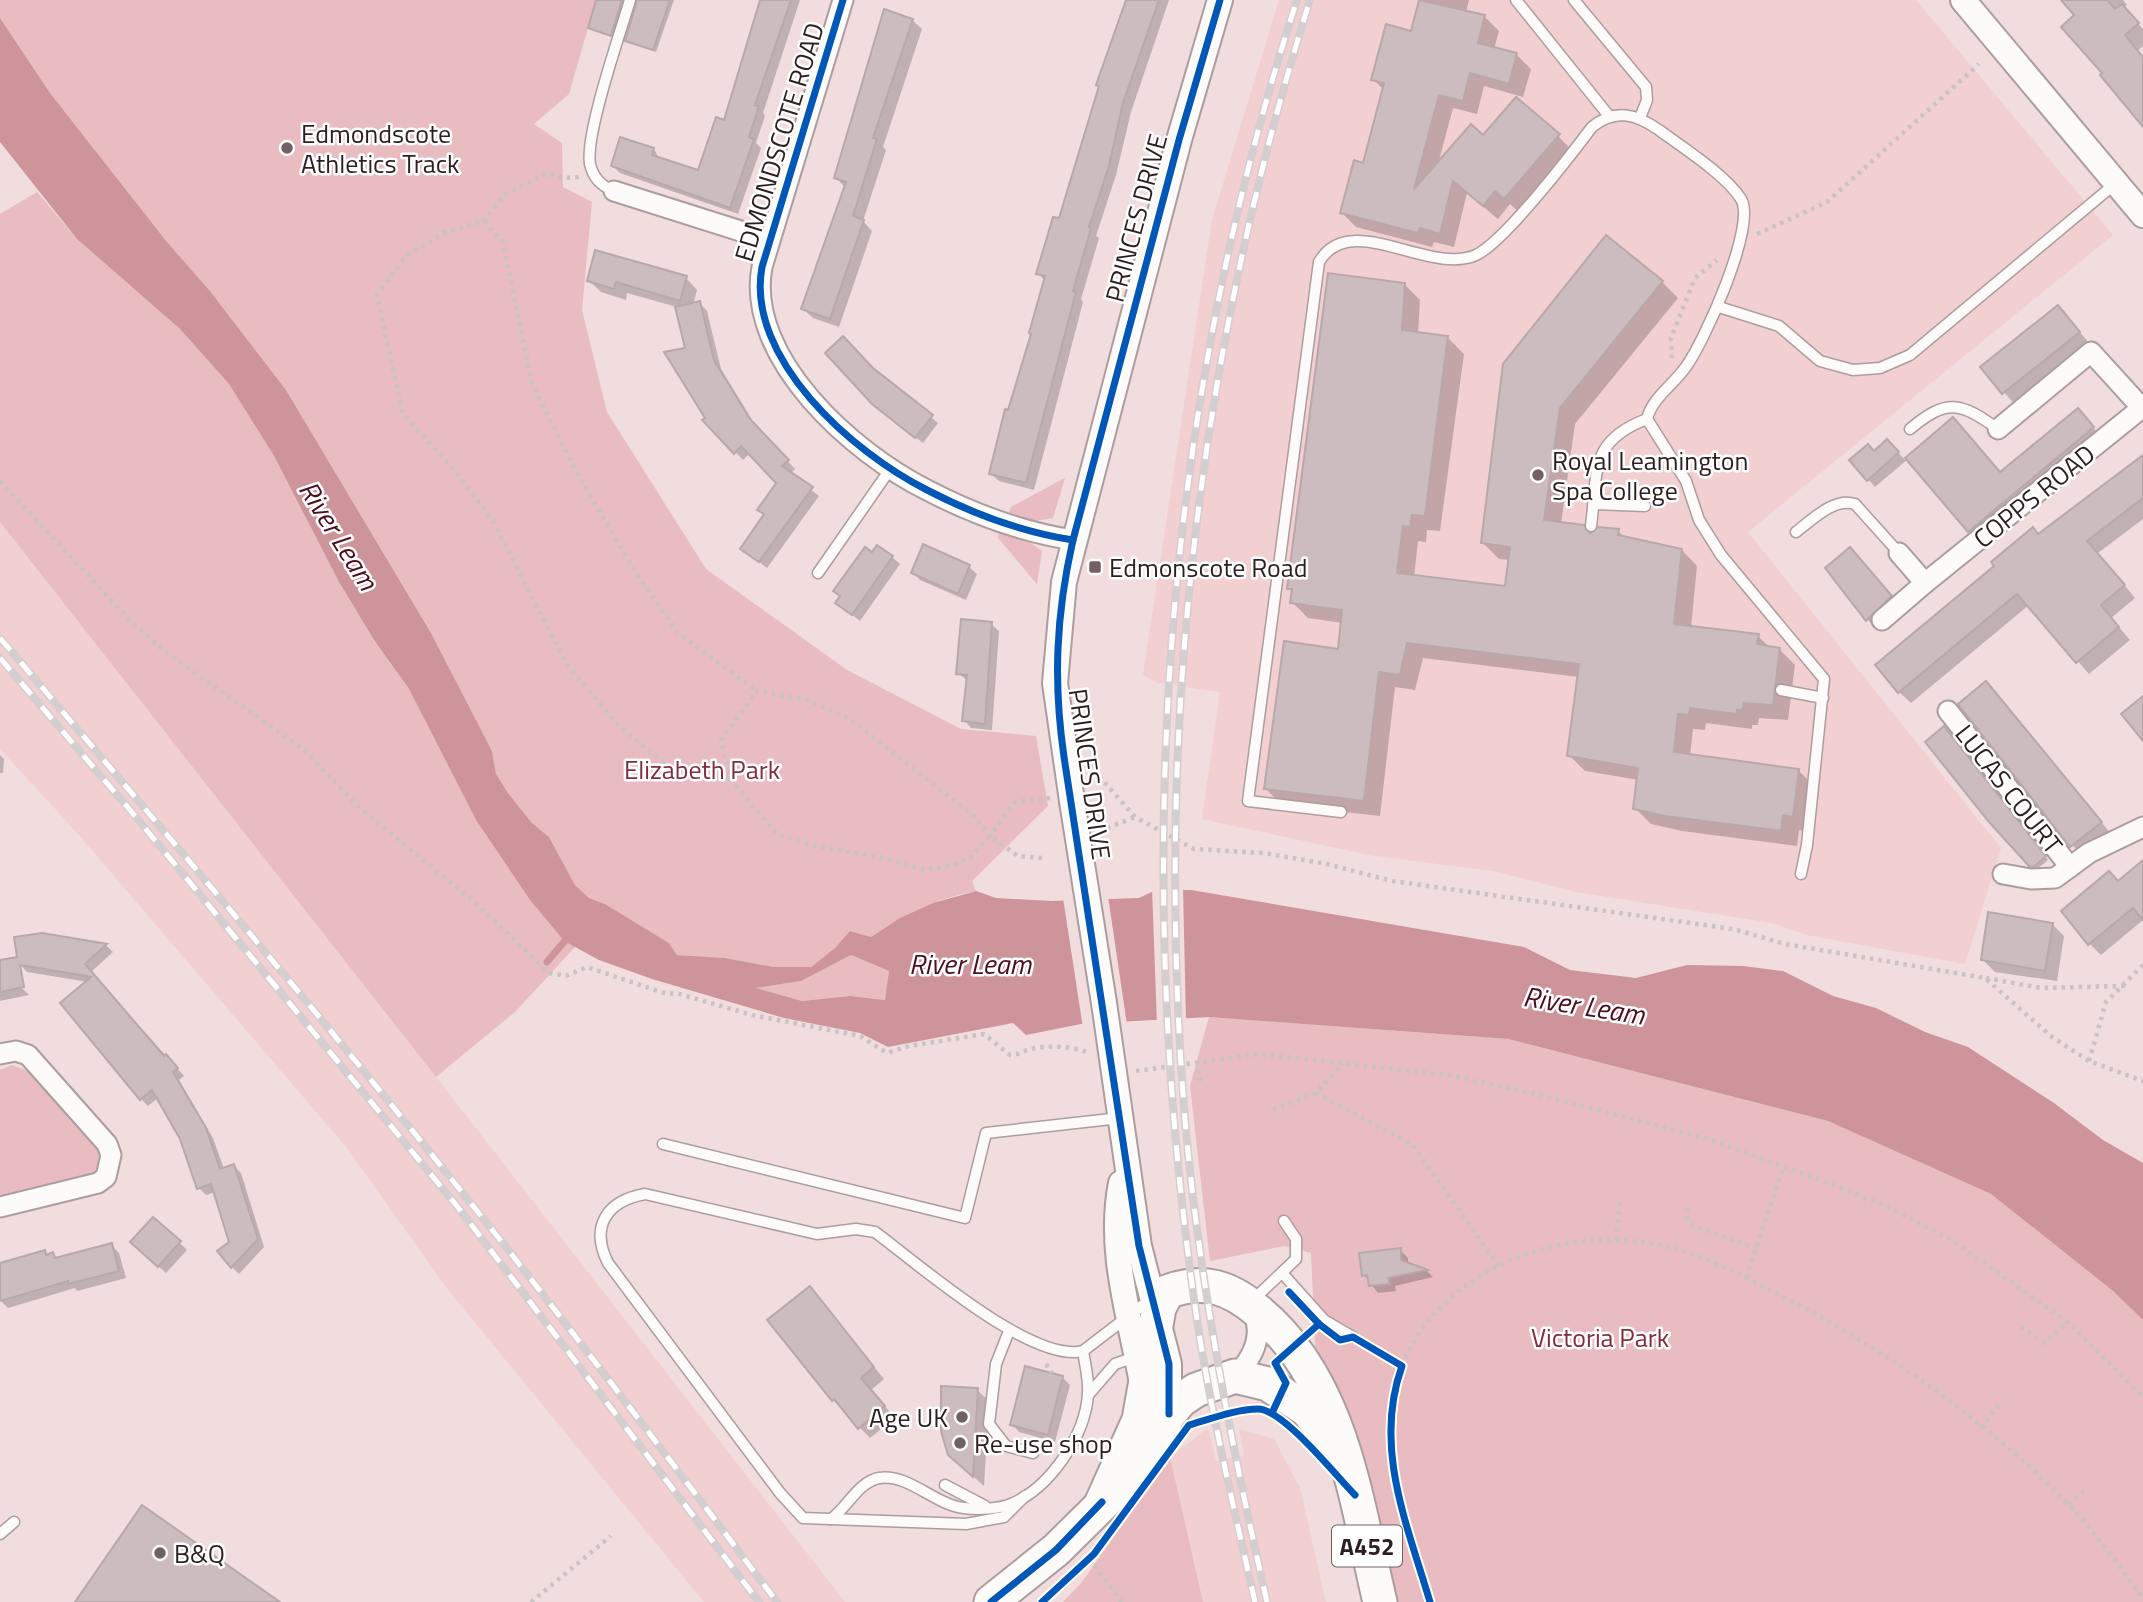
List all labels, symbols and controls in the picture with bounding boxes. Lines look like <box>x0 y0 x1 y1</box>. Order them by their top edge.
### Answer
street label: EDMONDSCOTE ROAD <box>724 18 834 266</box>
place label: Edmondscote Athletics Track <box>301 114 459 183</box>
street label: PRINCES DRIVE <box>1095 130 1177 306</box>
marker: Edmondscote Athletics Track <box>279 140 295 156</box>
street label: COPPS ROAD <box>1965 435 2103 557</box>
place label: Royal Leamington Spa College <box>1552 441 1748 510</box>
marker: Royal Leamington Spa College <box>1530 467 1546 483</box>
water label: River Leam <box>288 472 390 599</box>
place label: Edmonscote Road <box>1109 548 1307 587</box>
marker: Edmonscote Road <box>1087 559 1103 575</box>
street label: PRINCES DRIVE <box>1059 686 1121 862</box>
street label: LUCAS COURT <box>1946 716 2072 862</box>
park label: Elizabeth Park <box>624 750 780 789</box>
water label: River Leam <box>909 942 1032 985</box>
water label: River Leam <box>1520 974 1649 1036</box>
park label: Victoria Park <box>1531 1318 1669 1357</box>
place label: Age UK <box>869 1398 948 1437</box>
marker: Age UK <box>954 1409 970 1425</box>
place label: Re-use shop <box>974 1424 1113 1463</box>
marker: Re-use shop <box>952 1435 968 1451</box>
road number: A452 <box>1332 1526 1402 1566</box>
place label: B&Q <box>174 1534 225 1573</box>
marker: B&Q <box>152 1545 168 1561</box>

